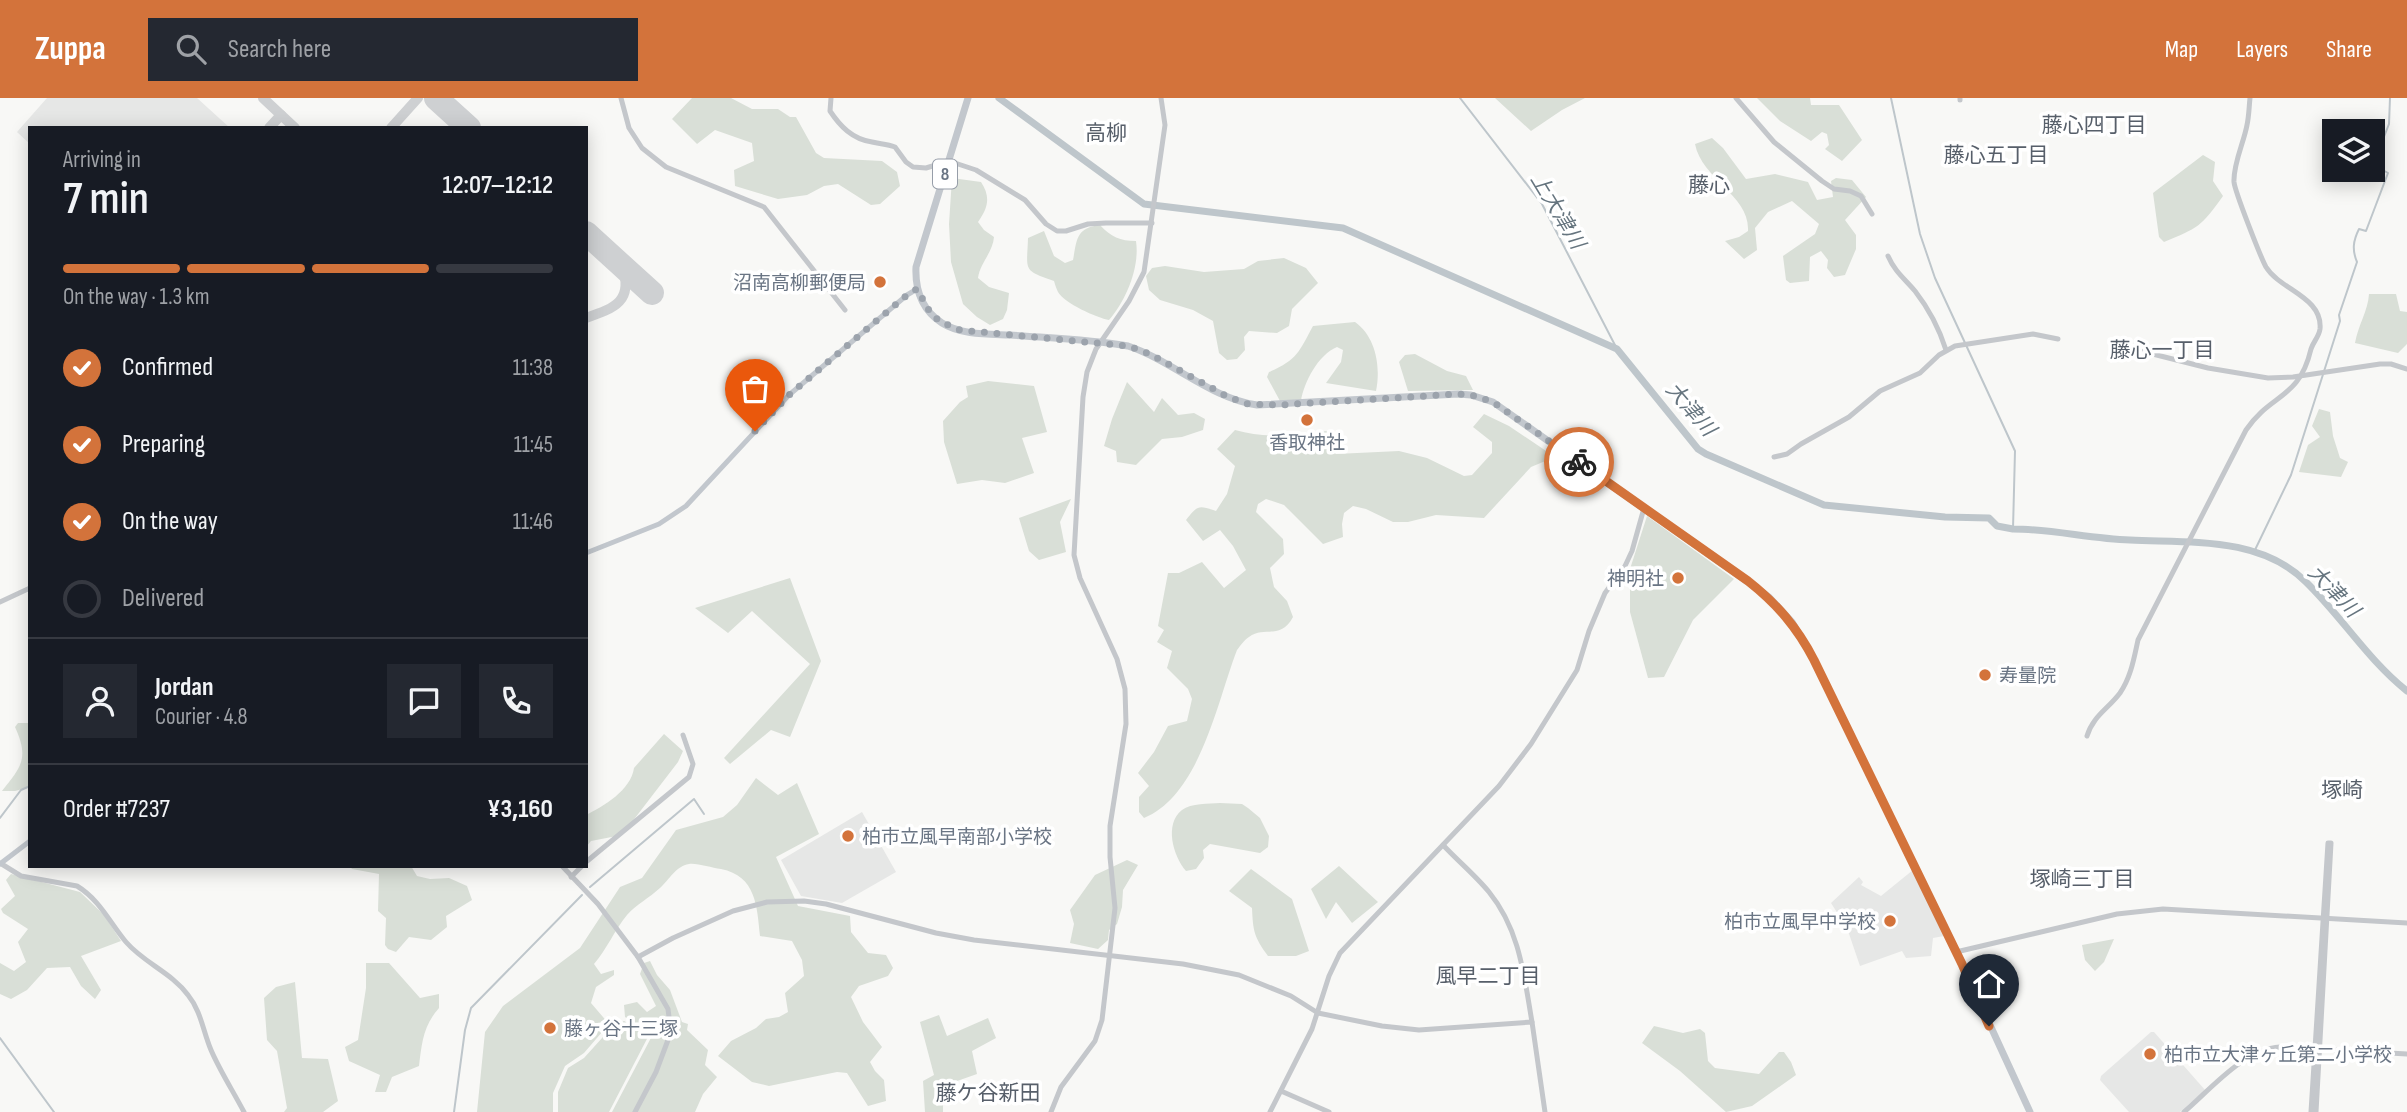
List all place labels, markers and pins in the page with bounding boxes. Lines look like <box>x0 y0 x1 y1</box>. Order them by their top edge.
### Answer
place label: 沼南高柳郵便局 <box>733 272 866 295</box>
marker: 沼南高柳郵便局 <box>872 274 888 290</box>
pin <box>725 359 785 431</box>
marker: 香取神社 <box>1299 412 1315 428</box>
place label: 香取神社 <box>1269 432 1345 455</box>
place label: 神明社 <box>1607 568 1664 591</box>
marker: 神明社 <box>1670 570 1686 586</box>
place label: 寿量院 <box>1999 665 2056 688</box>
marker: 寿量院 <box>1977 667 1993 683</box>
place label: 柏市立風早南部小学校 <box>862 826 1052 849</box>
marker: 柏市立風早南部小学校 <box>840 828 856 844</box>
place label: 柏市立風早中学校 <box>1724 911 1876 934</box>
marker: 柏市立風早中学校 <box>1882 913 1898 929</box>
pin <box>1959 954 2019 1026</box>
place label: 藤ヶ谷十三塚 <box>564 1018 678 1041</box>
marker: 藤ヶ谷十三塚 <box>542 1020 558 1036</box>
place label: 柏市立大津ヶ丘第二小学校 <box>2164 1044 2392 1067</box>
marker: 柏市立大津ヶ丘第二小学校 <box>2142 1046 2158 1062</box>

